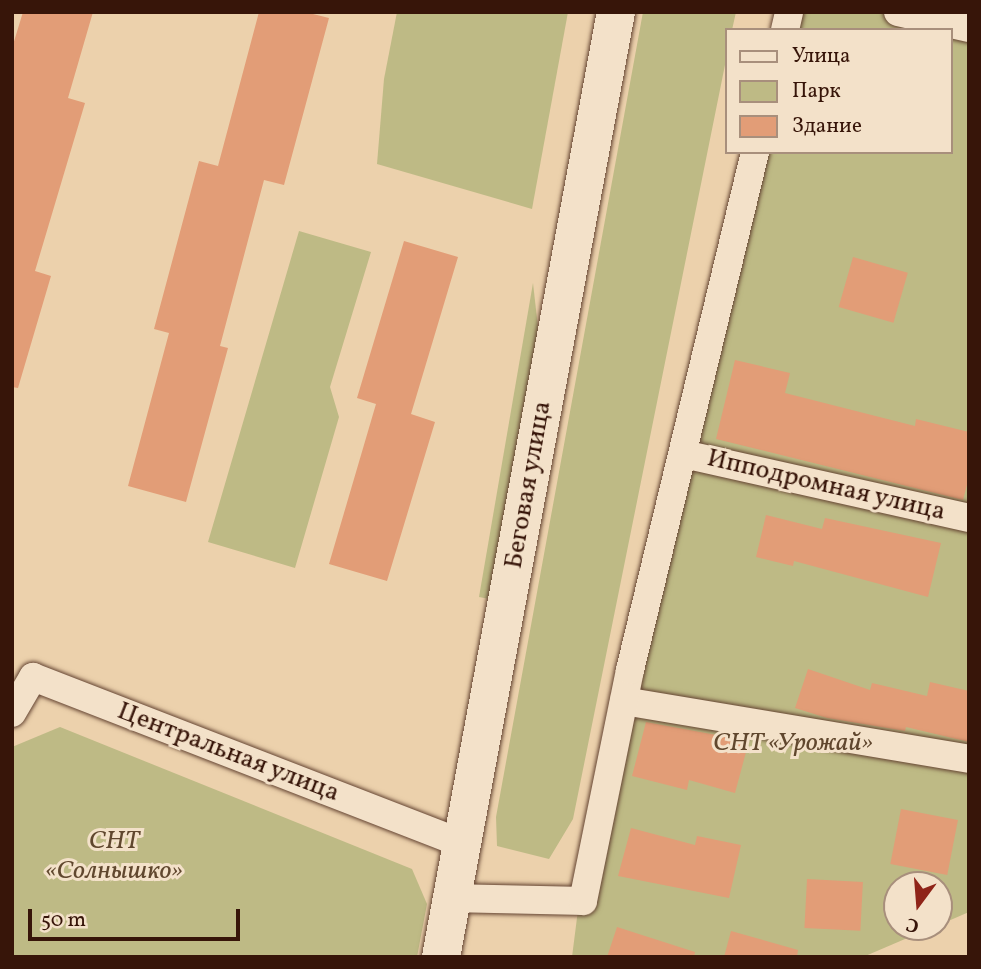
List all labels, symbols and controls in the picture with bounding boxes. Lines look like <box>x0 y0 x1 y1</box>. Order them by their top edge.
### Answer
legend <box>726 28 953 154</box>
text: Улица <box>792 42 850 71</box>
text: Парк <box>792 77 841 106</box>
text: Здание <box>792 112 862 141</box>
street label: Беговая улица <box>499 398 559 572</box>
street label: Ипподромная улица <box>703 443 949 529</box>
street label: Центральная улица <box>112 696 344 810</box>
park label: СНТ «Урожай» <box>713 728 873 760</box>
park label: СНТ «Солнышко» <box>45 826 183 888</box>
north arrow <box>883 871 953 941</box>
scale bar <box>32 895 243 939</box>
text: 50 m <box>41 906 86 935</box>
text: С <box>903 910 922 938</box>

